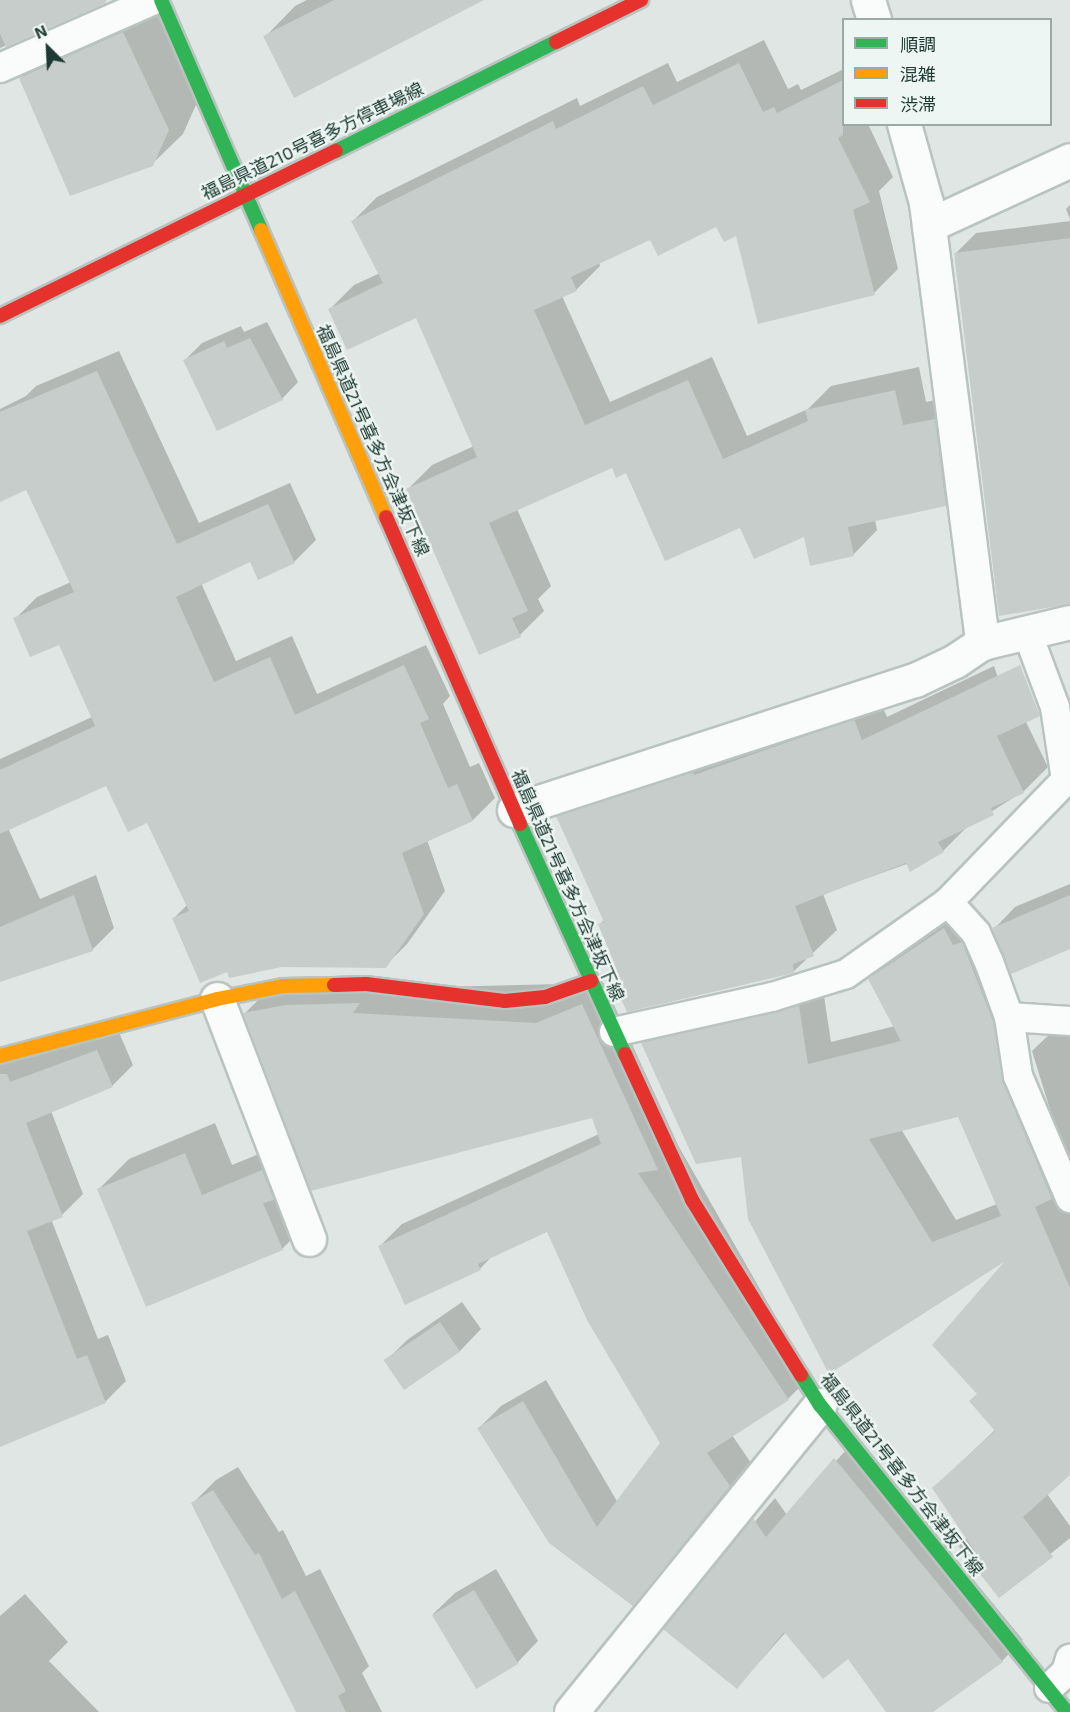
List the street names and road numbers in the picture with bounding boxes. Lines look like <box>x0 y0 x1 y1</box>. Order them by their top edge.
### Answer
street label: 福島県道210号喜多方停車場線 <box>198 78 426 204</box>
street label: 福島県道21号喜多方会津坂下線 <box>312 321 434 559</box>
street label: 福島県道21号喜多方会津坂下線 <box>507 766 629 1004</box>
street label: 福島県道21号喜多方会津坂下線 <box>816 1368 988 1580</box>

